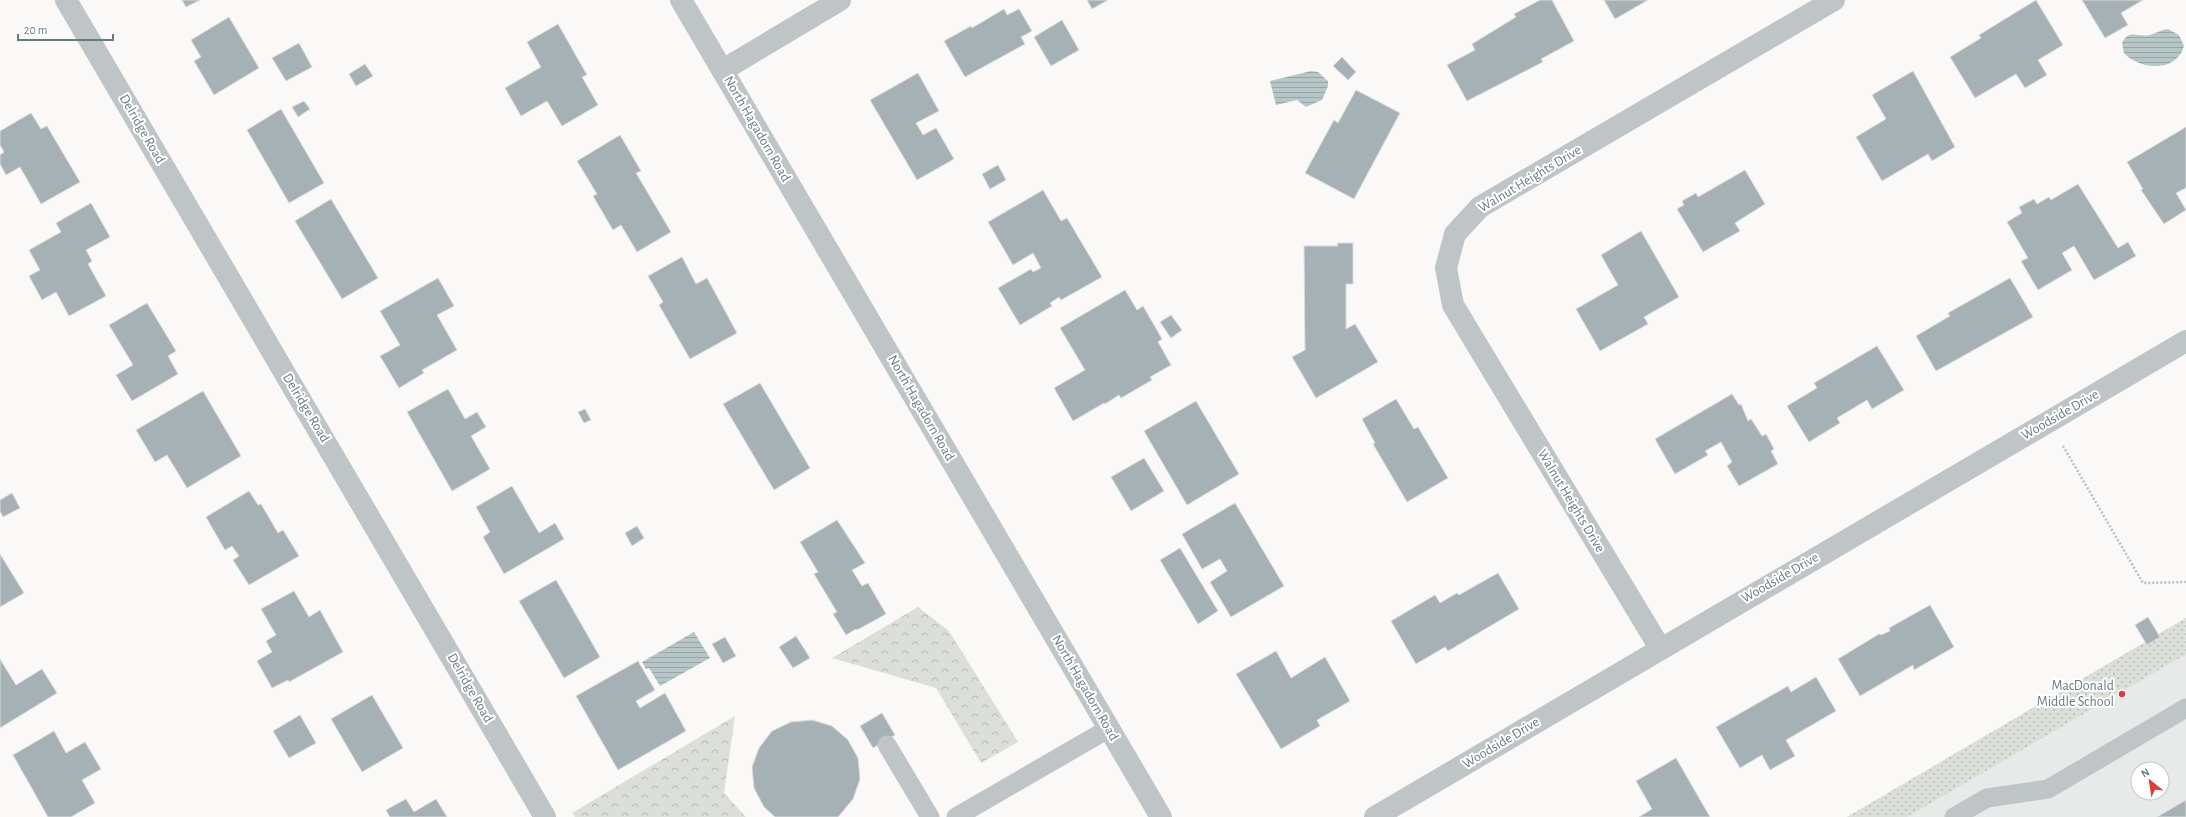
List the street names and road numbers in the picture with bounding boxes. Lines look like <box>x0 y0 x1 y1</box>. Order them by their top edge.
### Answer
street label: North Hagadorn Road <box>721 74 793 184</box>
street label: Delridge Road <box>117 92 167 166</box>
street label: Walnut Heights Drive <box>1476 143 1584 215</box>
street label: North Hagadorn Road <box>885 353 957 463</box>
street label: Delridge Road <box>280 371 332 445</box>
street label: Woodside Drive <box>2019 387 2101 443</box>
street label: Walnut Heights Drive <box>1535 447 1607 555</box>
street label: Woodside Drive <box>1739 550 1821 606</box>
street label: North Hagadorn Road <box>1049 633 1121 743</box>
street label: Delridge Road <box>445 651 495 725</box>
street label: Woodside Drive <box>1460 715 1542 771</box>

